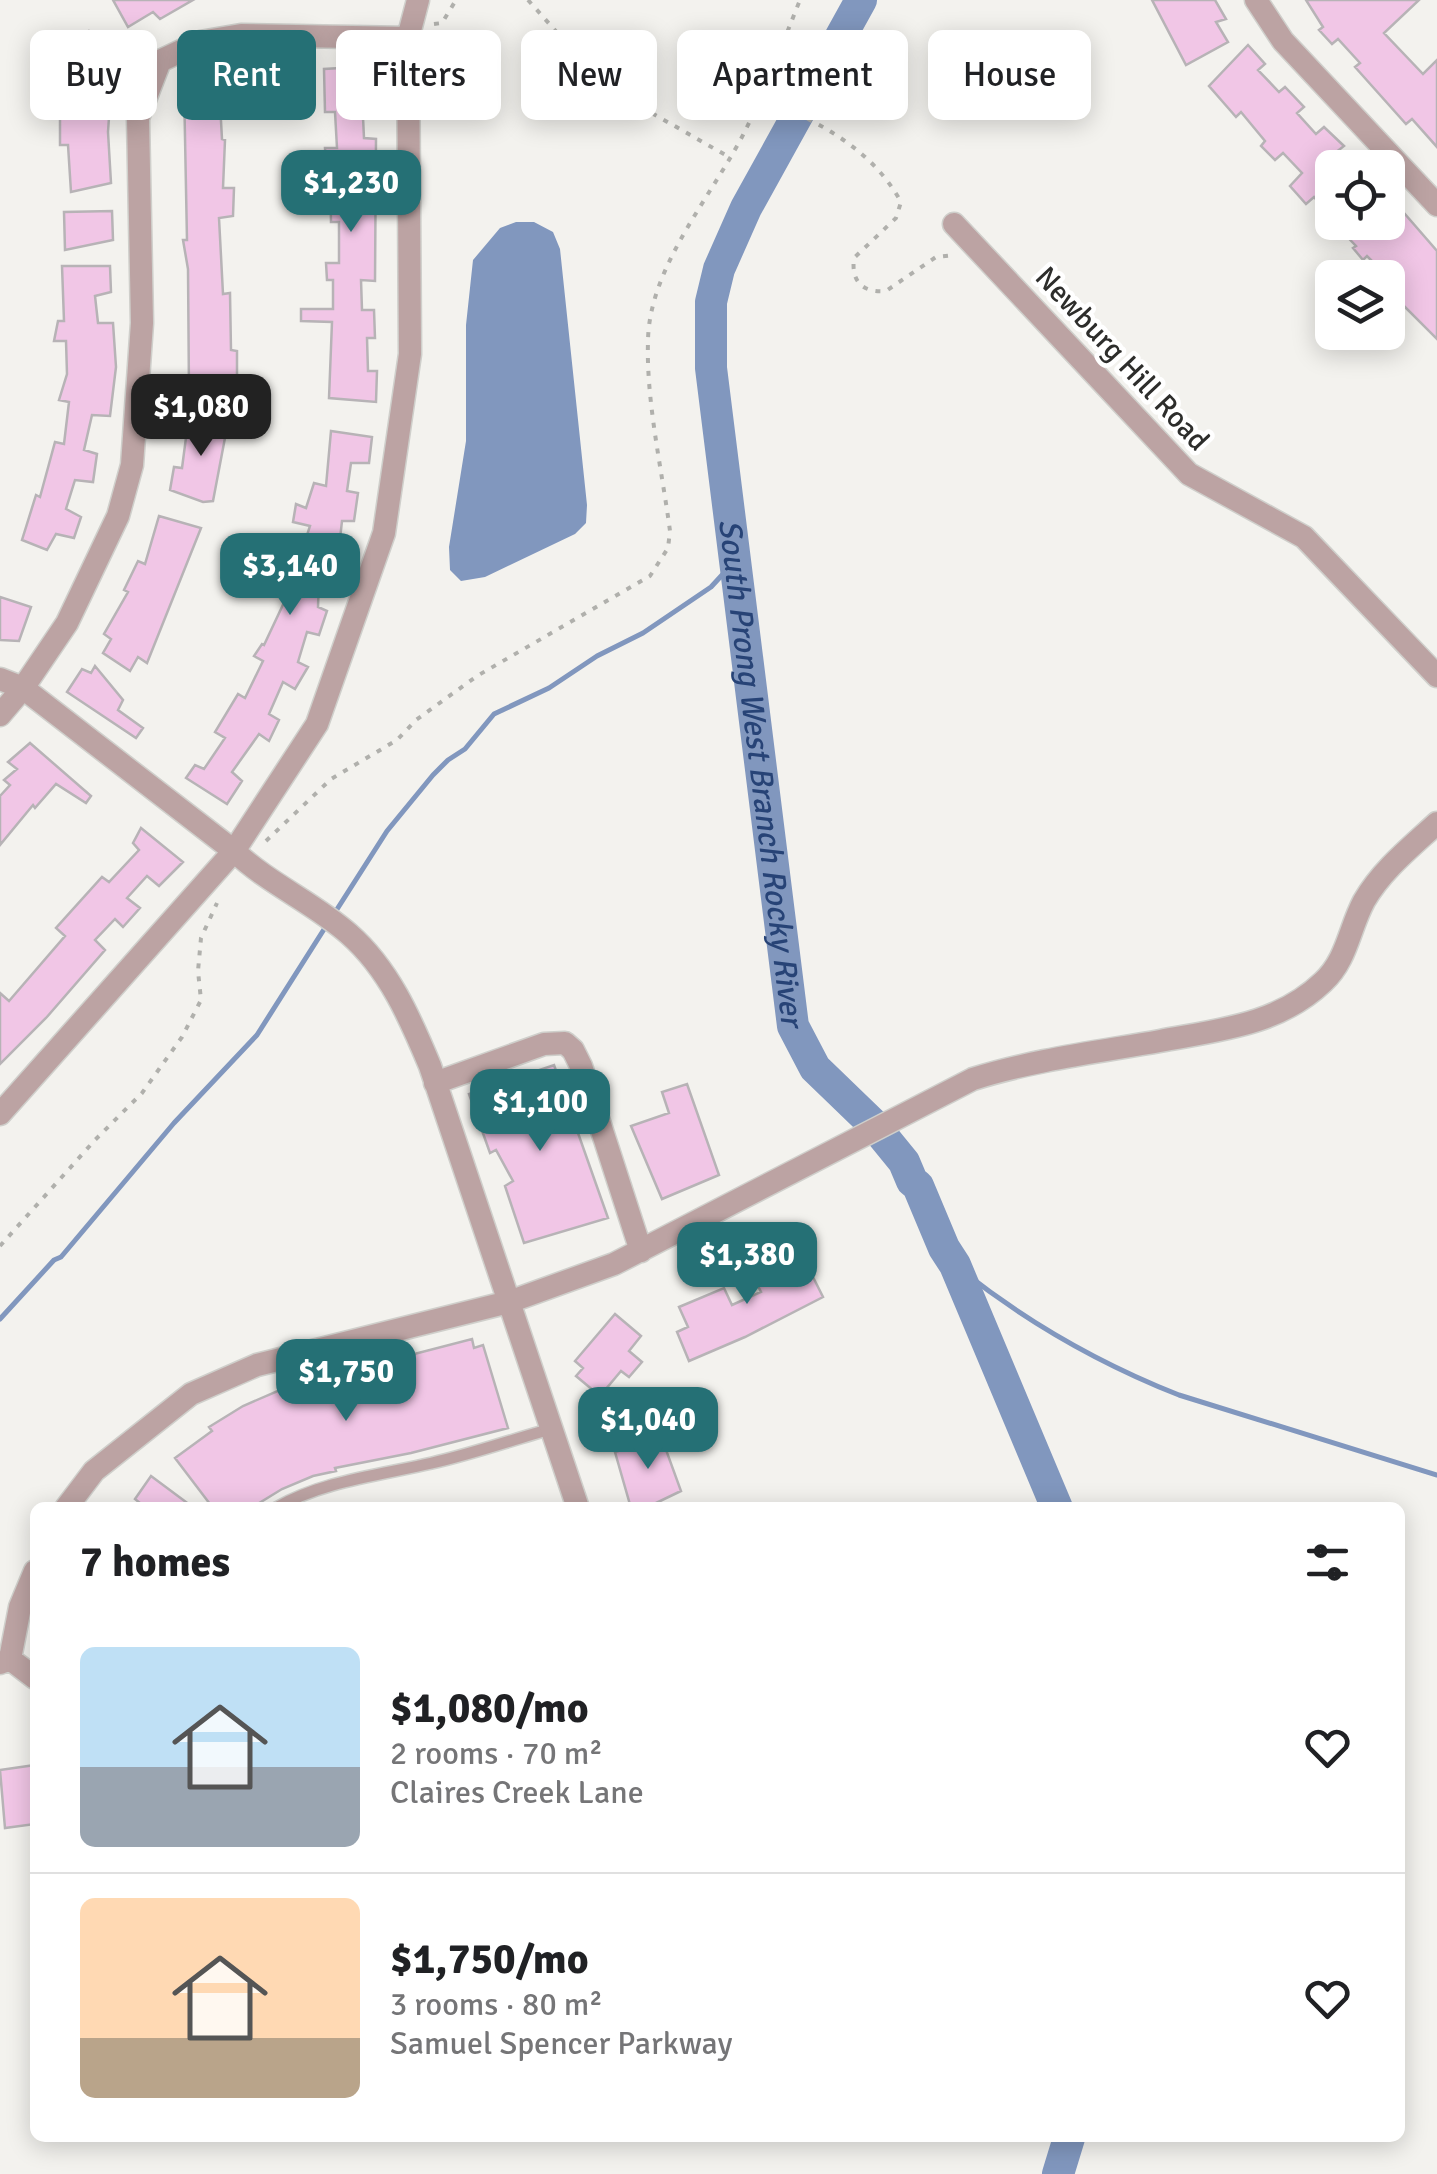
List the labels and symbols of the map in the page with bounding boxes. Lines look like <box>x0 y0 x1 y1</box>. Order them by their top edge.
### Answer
pin: $1,230 <box>270 150 432 235</box>
street label: Newburg Hill Road <box>1027 259 1217 459</box>
pin: $1,080 <box>120 374 282 459</box>
water label: South Prong West Branch Rocky River <box>710 517 813 1032</box>
pin: $3,140 <box>209 533 371 618</box>
pin: $1,100 <box>459 1069 621 1154</box>
pin: $1,380 <box>666 1222 828 1307</box>
pin: $1,750 <box>265 1339 427 1424</box>
pin: $1,040 <box>567 1387 729 1472</box>

